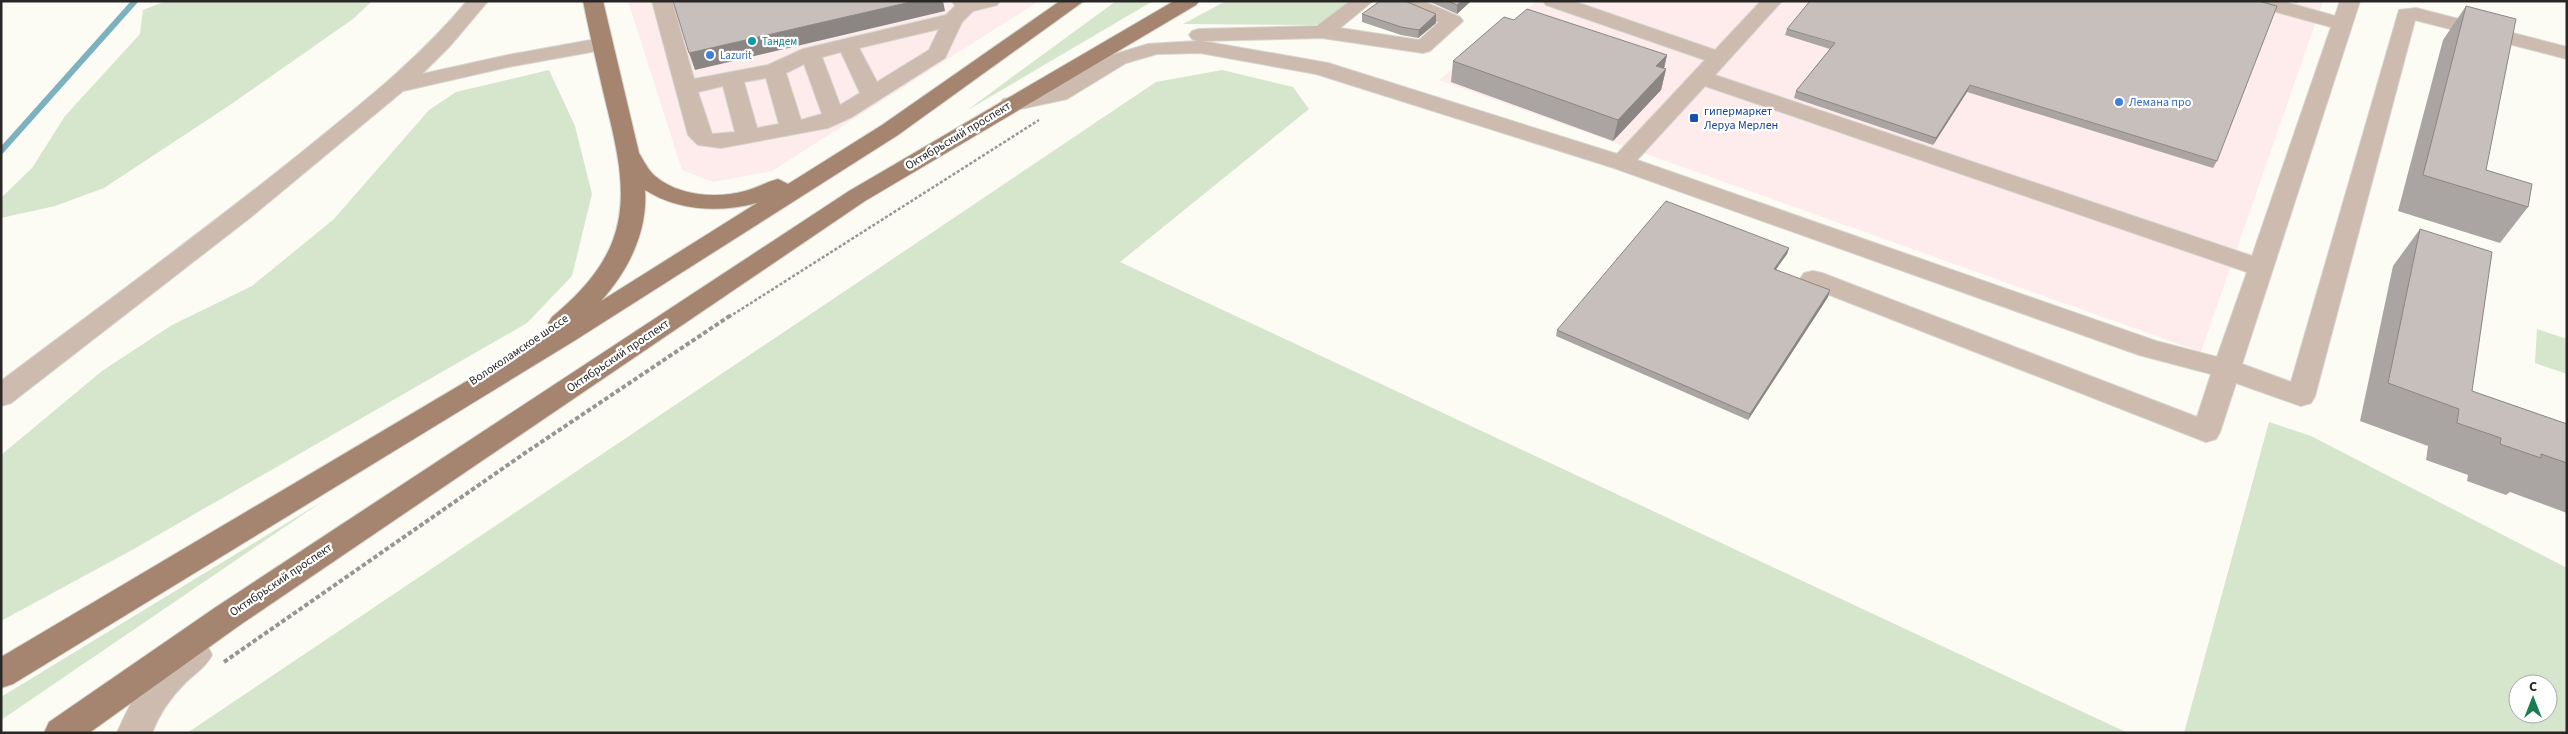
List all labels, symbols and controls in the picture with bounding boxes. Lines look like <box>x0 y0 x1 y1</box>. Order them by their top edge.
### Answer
place label: Тандем <box>762 34 797 49</box>
marker: Тандем <box>746 35 758 47</box>
place label: Lazurit <box>720 48 752 63</box>
marker: Lazurit <box>704 49 716 61</box>
place label: Лемана про <box>2129 94 2191 111</box>
marker: Лемана про <box>2113 96 2125 108</box>
street label: Октябрьский проспект <box>902 97 1014 174</box>
place label: гипермаркет Леруа Мерлен <box>1704 103 1778 134</box>
marker: гипермаркет Леруа Мерлен <box>1688 112 1700 124</box>
street label: Волоколамское шоссе <box>466 310 572 390</box>
street label: Октябрьский проспект <box>563 315 673 397</box>
street label: Октябрьский проспект <box>226 539 336 621</box>
north arrow <box>2508 674 2558 724</box>
text: С <box>2529 677 2537 697</box>

